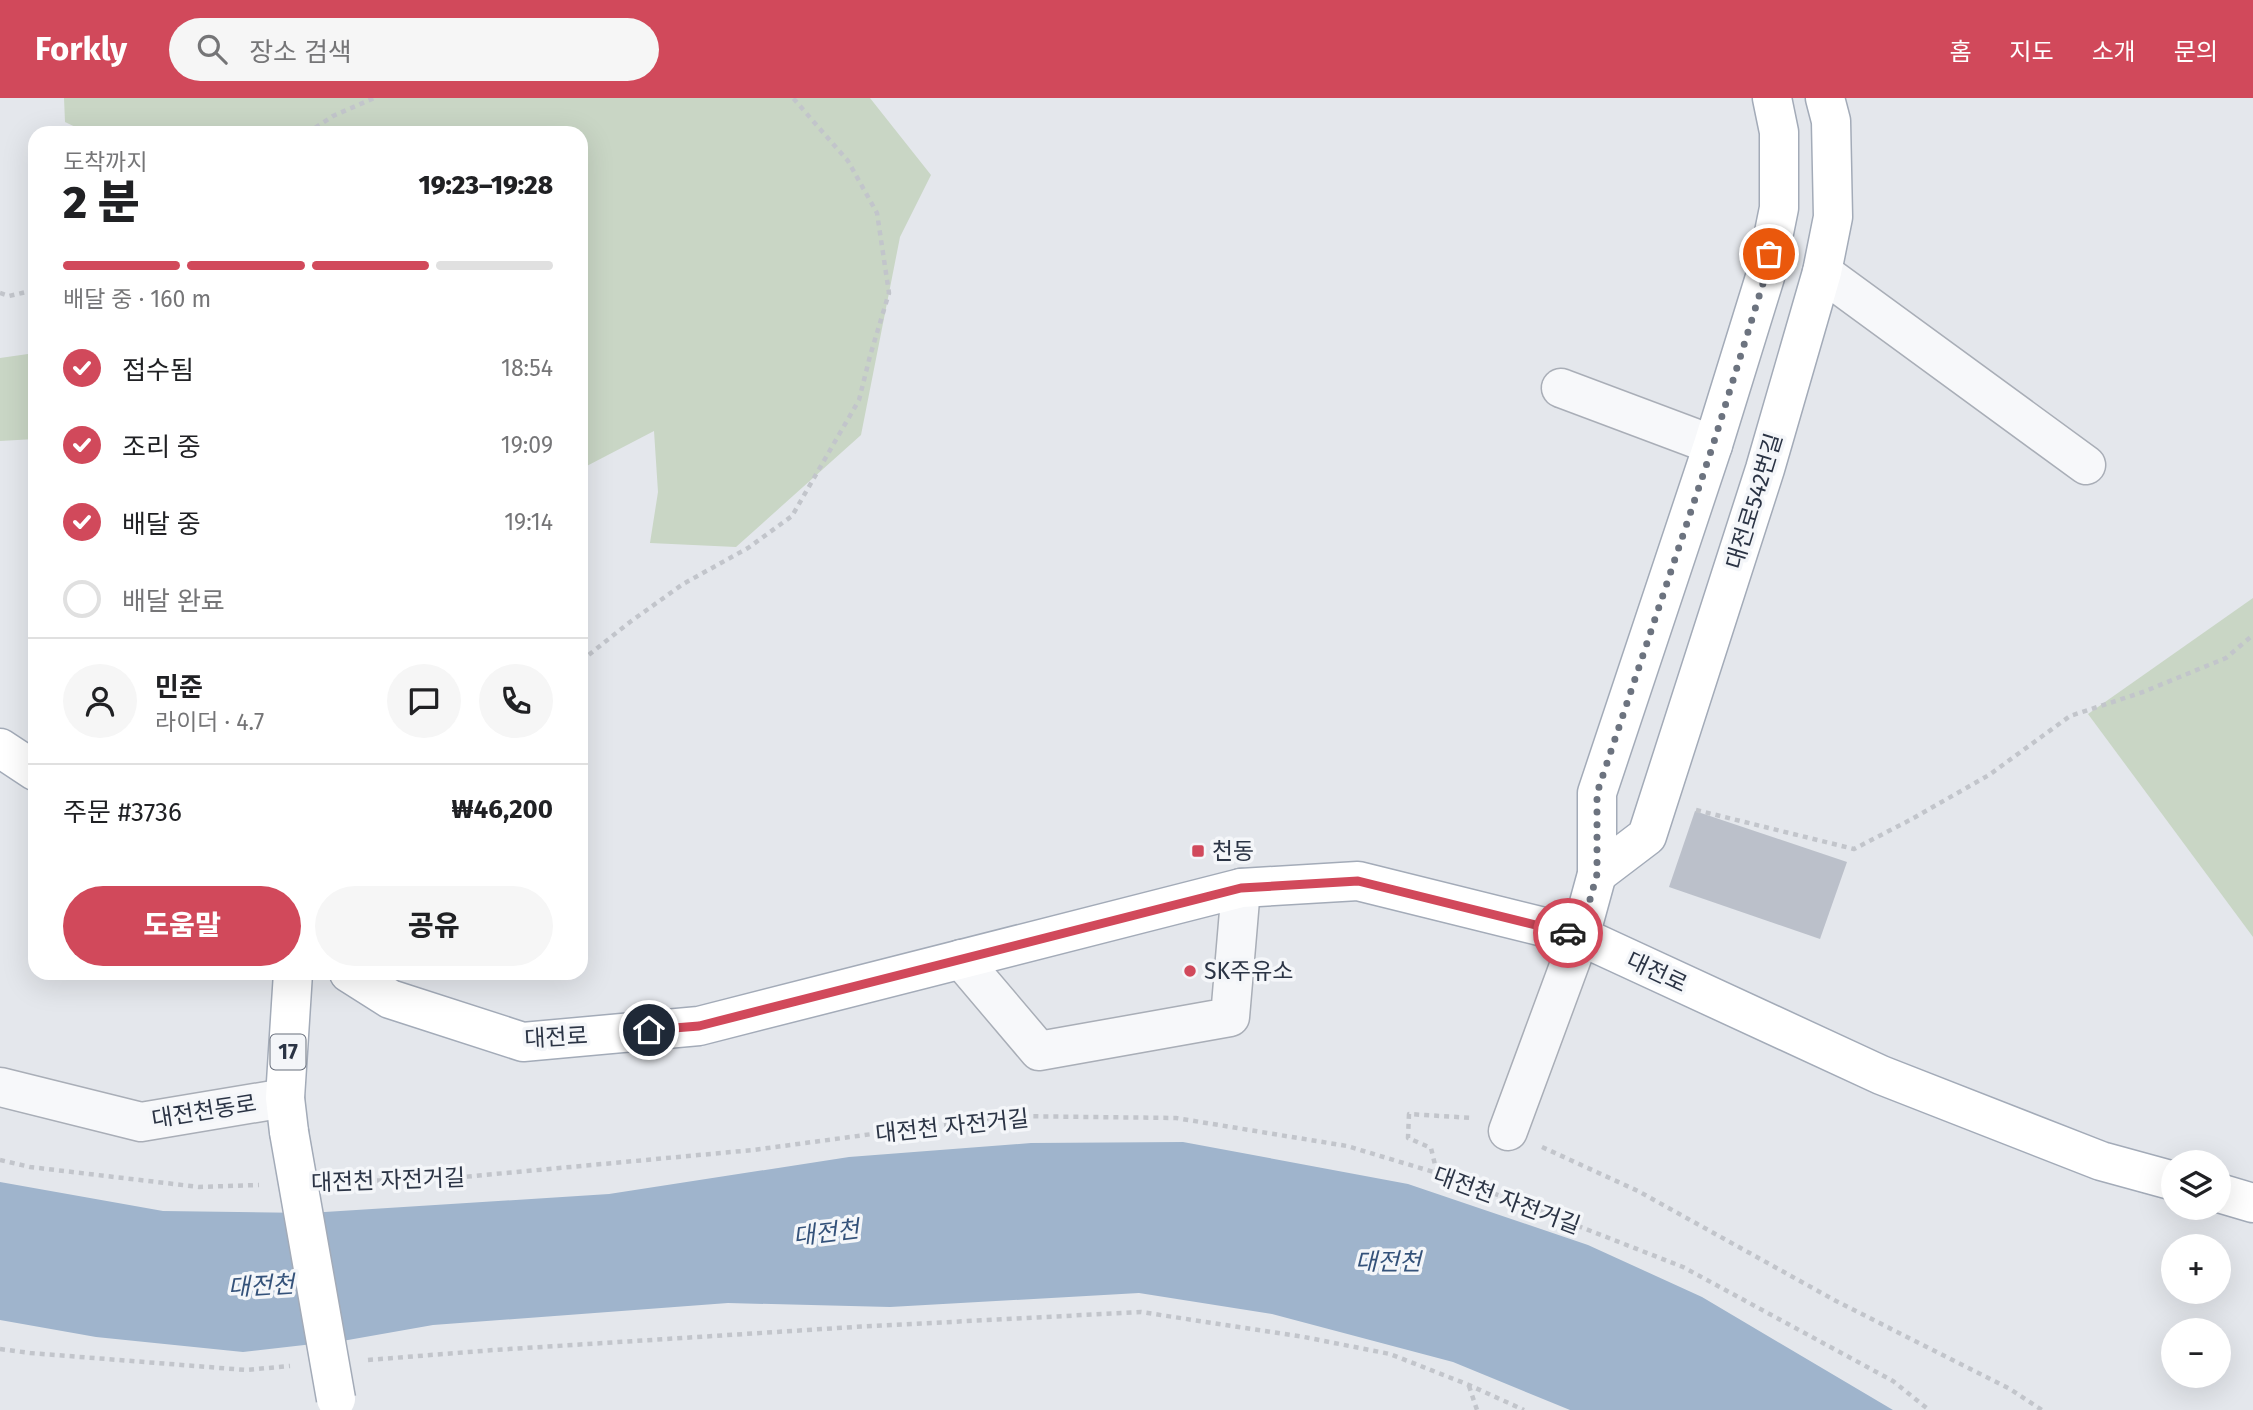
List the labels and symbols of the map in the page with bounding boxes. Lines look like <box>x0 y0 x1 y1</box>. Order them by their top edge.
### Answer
pin <box>1739 224 1799 284</box>
street label: 대전로542번길 <box>1720 430 1788 572</box>
place label: 천동 <box>1212 837 1254 865</box>
marker: 천동 <box>1190 843 1206 859</box>
courier <box>1533 898 1603 968</box>
street label: 대전로 <box>1622 946 1692 998</box>
place label: SK주유소 <box>1204 957 1294 985</box>
marker: SK주유소 <box>1182 963 1198 979</box>
pin <box>619 1000 679 1060</box>
street label: 대전로 <box>524 1021 588 1053</box>
road number: 17 <box>270 1034 306 1070</box>
street label: 대전천동로 <box>150 1089 258 1133</box>
street label: 대전천 자전거길 <box>874 1104 1030 1148</box>
street label: 대전천 자전거길 <box>1430 1160 1584 1240</box>
street label: 대전천 자전거길 <box>310 1163 466 1197</box>
water label: 대전천 <box>791 1215 863 1251</box>
water label: 대전천 <box>1355 1248 1424 1276</box>
water label: 대전천 <box>227 1270 298 1302</box>

